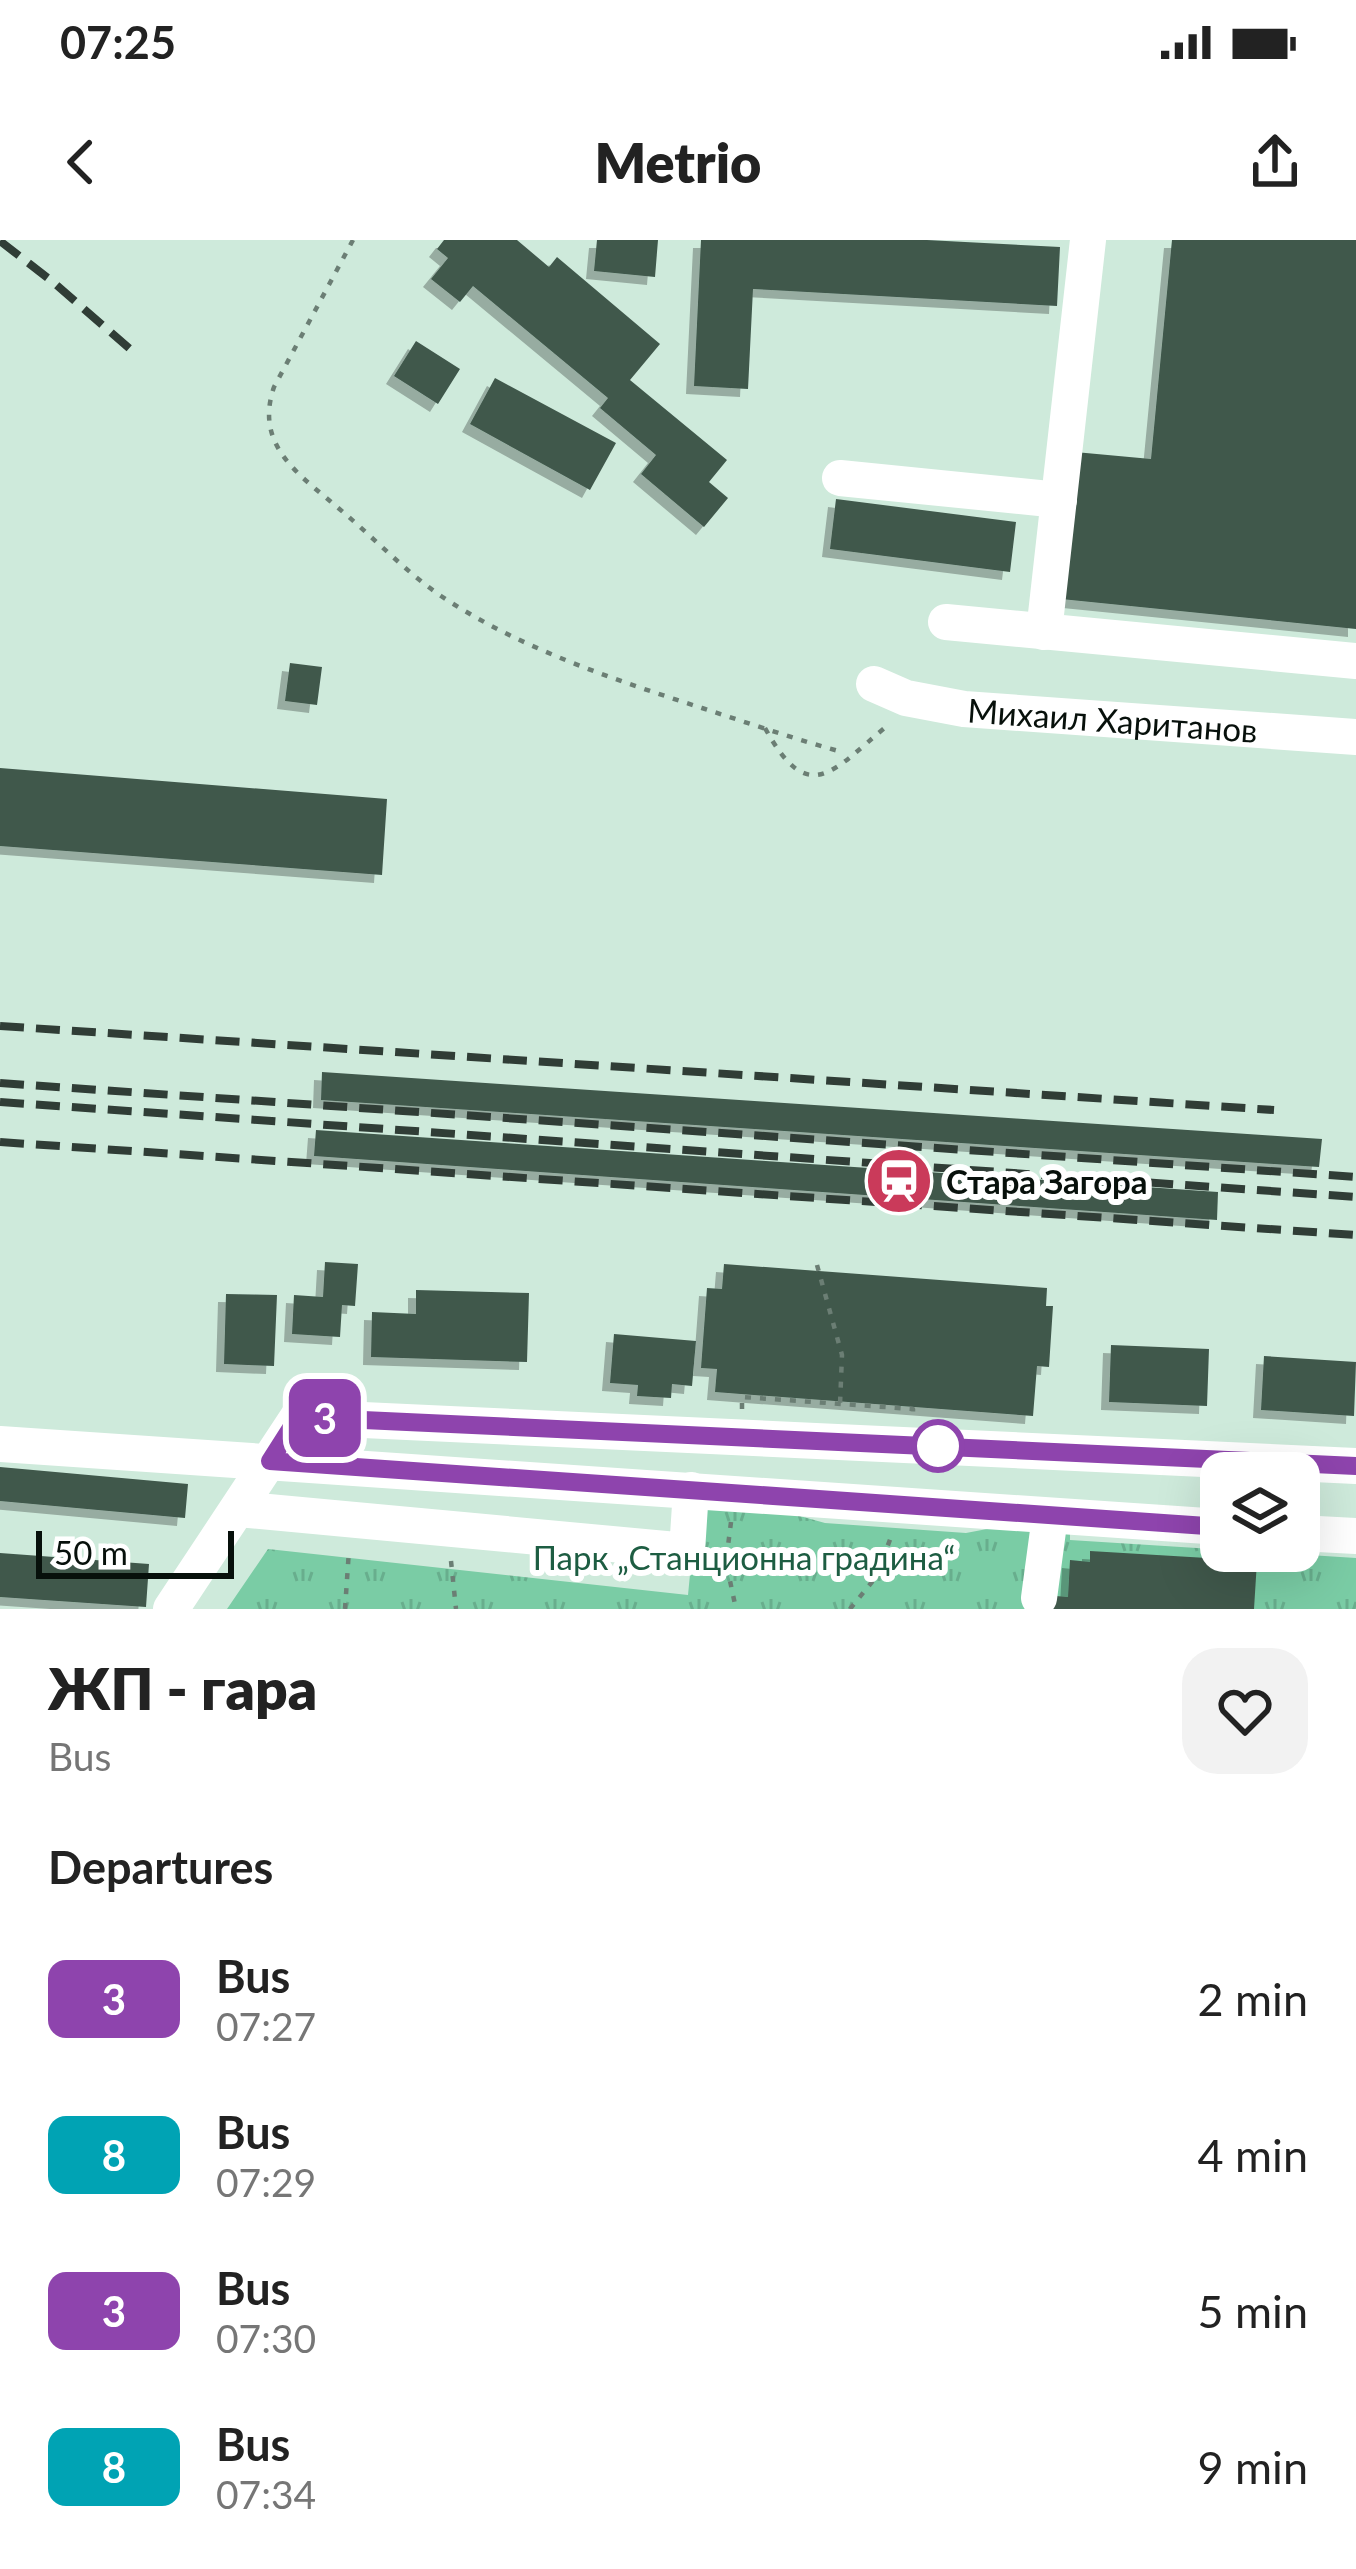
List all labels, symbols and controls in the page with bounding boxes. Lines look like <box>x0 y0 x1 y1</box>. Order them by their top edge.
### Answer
text: 07:25 <box>60 15 176 69</box>
icon: back <box>48 129 114 195</box>
icon: share <box>1242 129 1308 195</box>
text: Metrio <box>595 130 761 195</box>
street label: Михаил Хаританов <box>966 689 1259 750</box>
station icon: Стара Загора <box>864 1146 934 1216</box>
place label: Стара Загора <box>946 1161 1148 1201</box>
line badge: 3 <box>286 1379 364 1457</box>
text: 3 <box>313 1393 337 1443</box>
unlabelled marker <box>913 1421 963 1471</box>
map controls <box>1200 1452 1320 1572</box>
button: layers <box>1200 1452 1320 1572</box>
scale bar <box>36 1525 234 1578</box>
text: 50 m <box>54 1532 128 1572</box>
park label: Парк „Станционна градина“ <box>533 1537 955 1577</box>
button: heart <box>1182 1648 1308 1774</box>
text: ЖП - гара <box>48 1654 317 1722</box>
text: Bus <box>48 1733 111 1779</box>
text: Departures <box>48 1840 273 1894</box>
text: Bus <box>216 1949 290 2003</box>
text: 2 min <box>1197 1972 1308 2026</box>
text: 3 <box>102 1974 126 2024</box>
text: 07:27 <box>216 2003 316 2049</box>
text: Bus <box>216 2105 290 2159</box>
text: 4 min <box>1197 2128 1308 2182</box>
text: 8 <box>102 2130 126 2180</box>
text: 07:29 <box>216 2159 316 2205</box>
text: Bus <box>216 2261 290 2315</box>
text: 5 min <box>1197 2284 1308 2338</box>
text: 3 <box>102 2286 126 2336</box>
text: 07:30 <box>216 2315 316 2361</box>
text: Bus <box>216 2417 290 2471</box>
text: 9 min <box>1197 2440 1308 2494</box>
text: 8 <box>102 2442 126 2492</box>
text: 07:34 <box>216 2471 316 2517</box>

